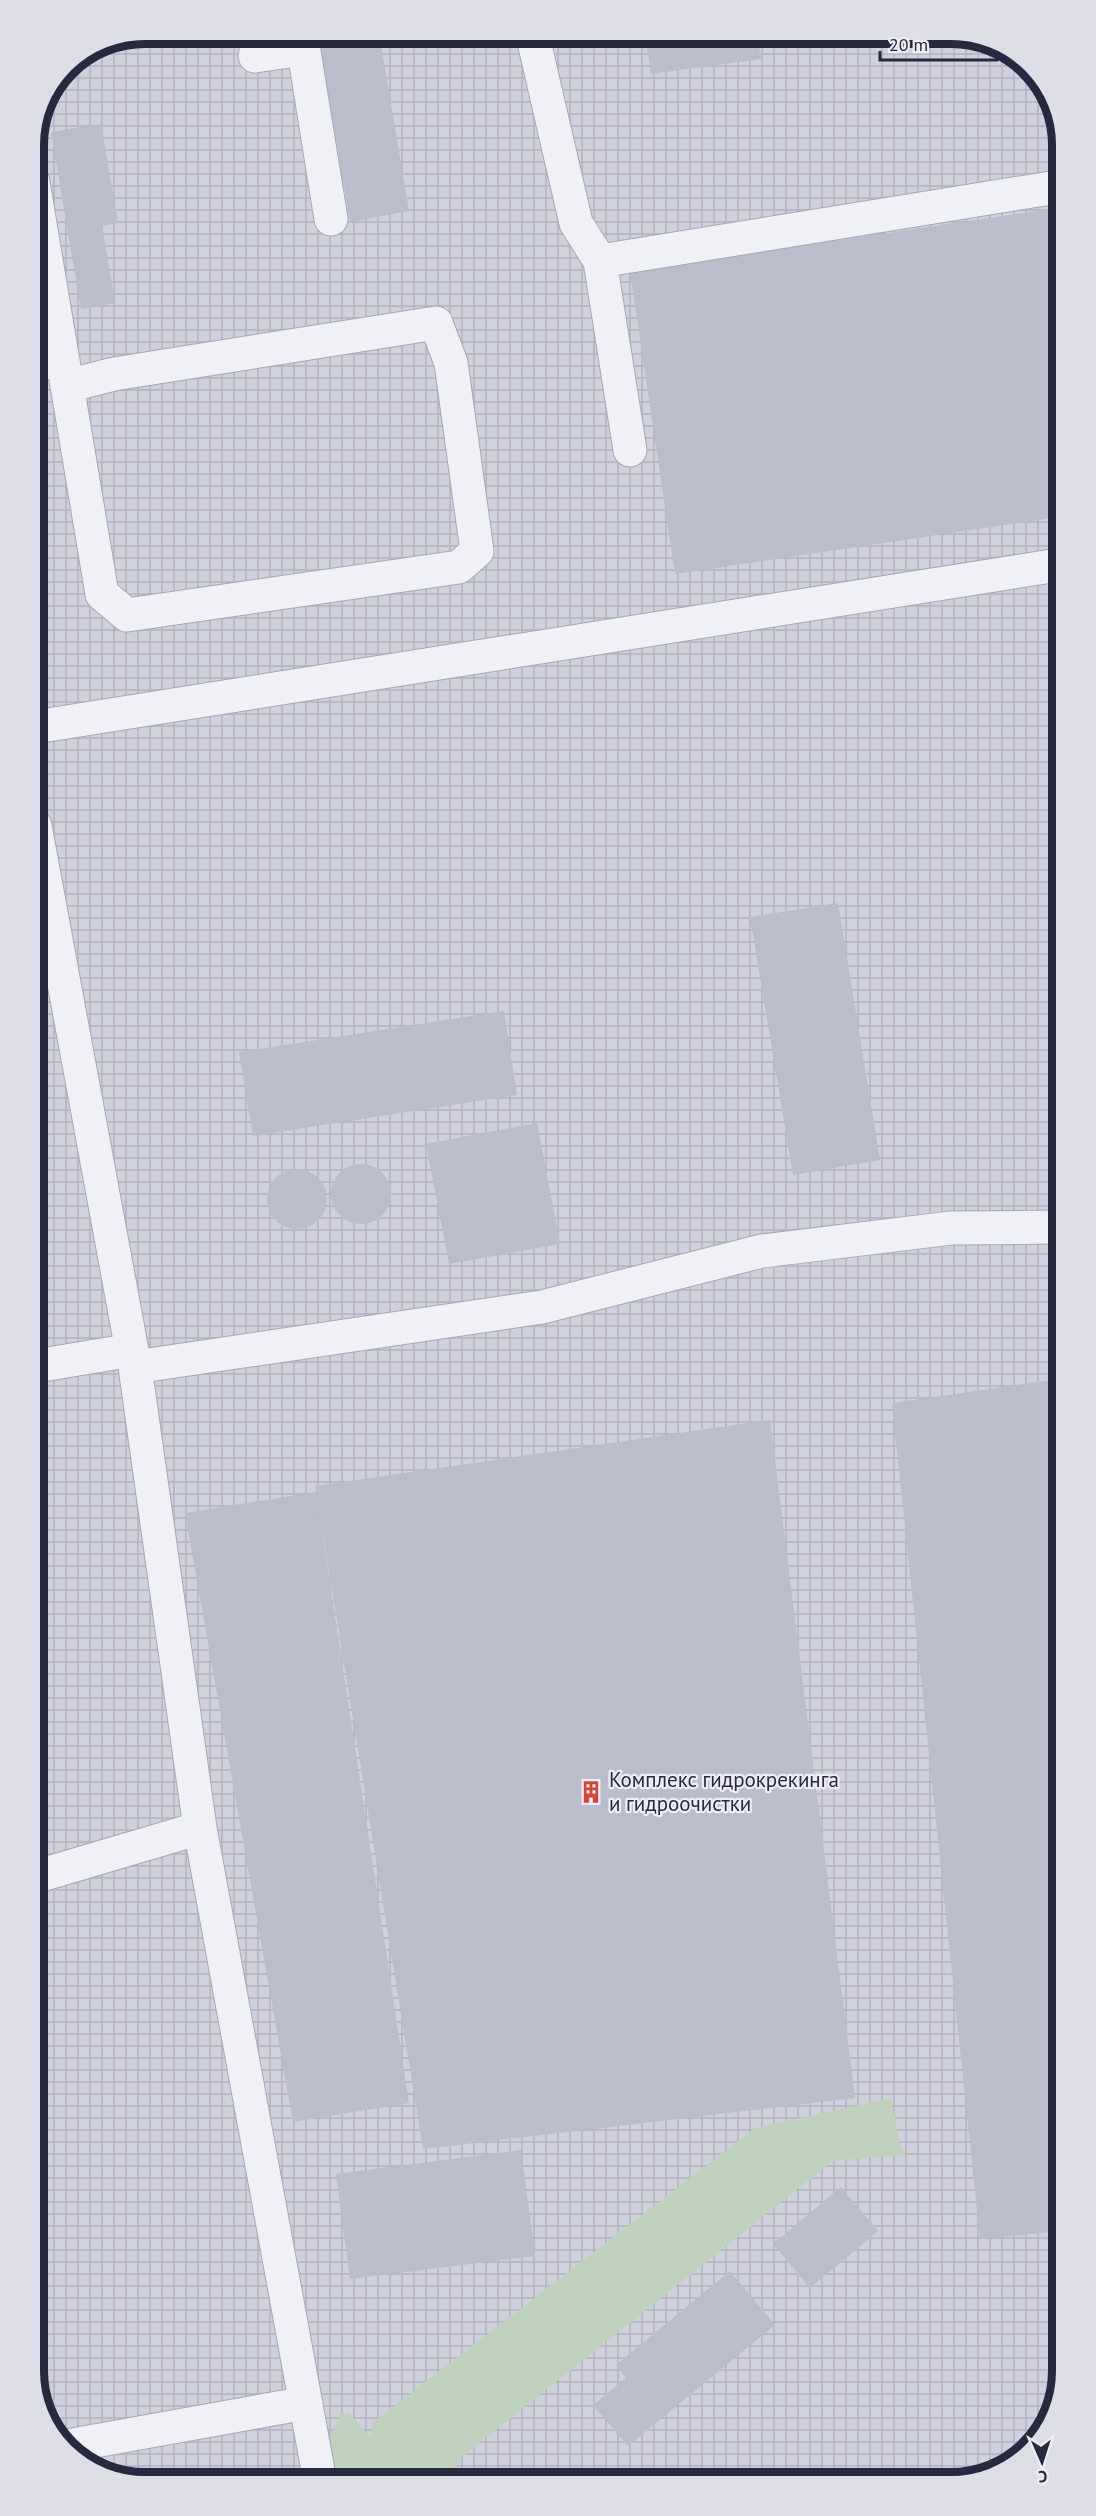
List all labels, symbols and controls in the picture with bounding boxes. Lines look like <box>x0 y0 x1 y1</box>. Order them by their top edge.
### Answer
scale bar <box>880 24 997 62</box>
text: 20 m <box>889 33 928 56</box>
place label: Комплекс гидрокрекинга и гидроочистки <box>609 1766 839 1817</box>
building icon: Комплекс гидрокрекинга и гидроочистки <box>578 1779 604 1805</box>
north arrow <box>1012 2432 1072 2492</box>
text: С <box>1038 2467 1048 2487</box>

